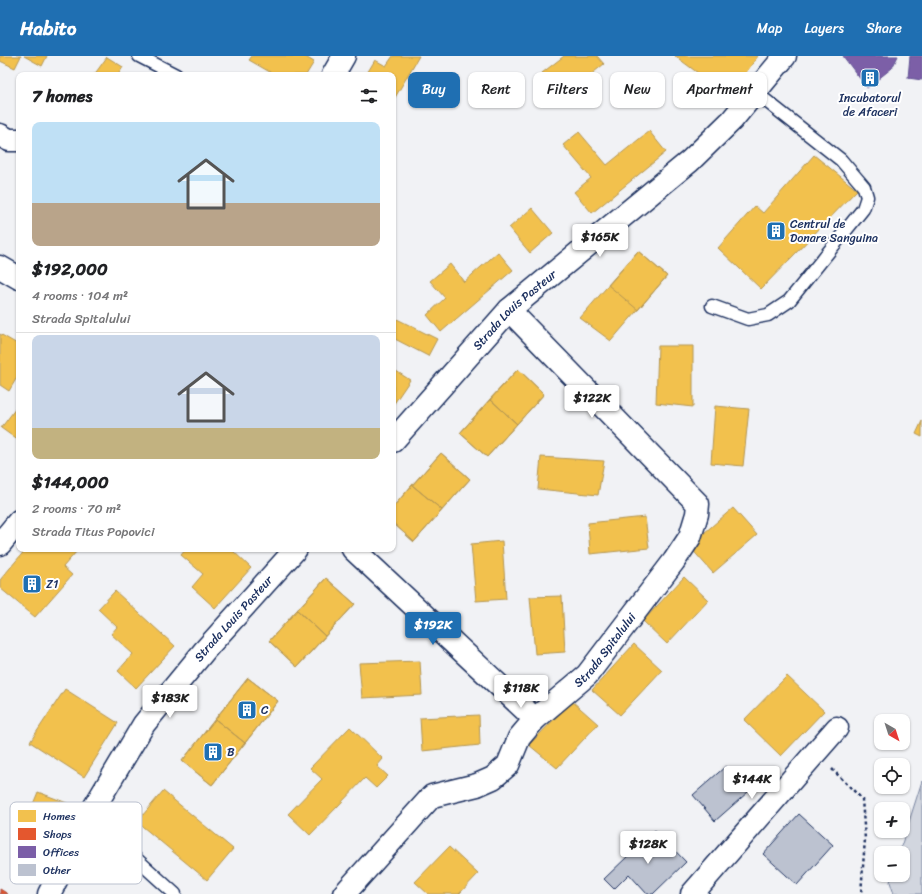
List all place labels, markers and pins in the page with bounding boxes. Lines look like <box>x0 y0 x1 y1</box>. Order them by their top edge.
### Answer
building icon: Incubatorul de Afaceri <box>859 67 881 89</box>
place label: Incubatorul de Afaceri <box>838 87 902 123</box>
place label: Centrul de Donare Sanguina <box>790 213 878 249</box>
building icon: Centrul de Donare Sanguina <box>765 220 787 242</box>
pin: $165K <box>572 224 628 258</box>
pin: $122K <box>564 385 620 419</box>
building icon: Z1 <box>21 573 43 595</box>
place label: Z1 <box>46 573 58 595</box>
pin: $192K <box>405 612 461 646</box>
pin: $118K <box>493 675 549 709</box>
pin: $183K <box>142 685 198 719</box>
building icon: C <box>236 699 258 721</box>
place label: C <box>261 699 269 721</box>
building icon: B <box>202 741 224 763</box>
place label: B <box>227 741 235 763</box>
pin: $144K <box>724 766 780 800</box>
pin: $128K <box>620 831 676 865</box>

